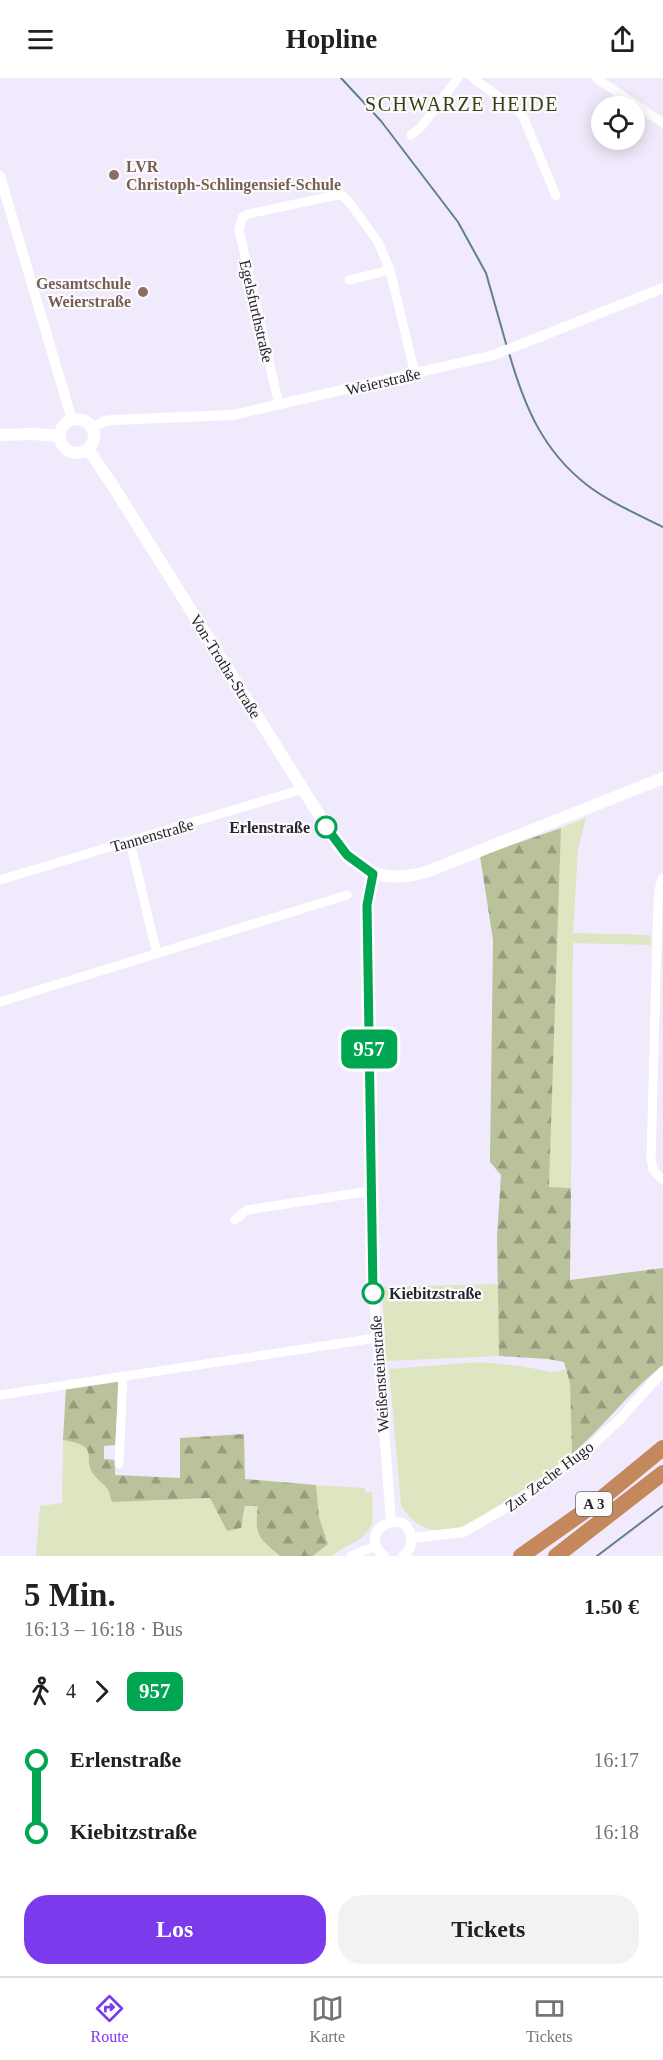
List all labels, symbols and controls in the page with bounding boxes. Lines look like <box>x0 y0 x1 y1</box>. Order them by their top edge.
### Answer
icon: menu <box>24 23 57 56</box>
icon: share <box>606 23 639 56</box>
text: Hopline <box>286 24 377 54</box>
district label: SCHWARZE HEIDE <box>365 93 559 115</box>
map controls <box>591 96 645 150</box>
button: locate <box>591 96 645 150</box>
place label: LVR Christoph-Schlingensief-Schule <box>126 158 341 194</box>
marker: LVR Christoph-Schlingensief-Schule <box>107 168 121 182</box>
street label: Egelsfurthstraße <box>235 258 277 364</box>
place label: Gesamtschule Weierstraße <box>36 275 131 310</box>
marker: Gesamtschule Weierstraße <box>136 285 150 299</box>
street label: Weierstraße <box>344 365 422 398</box>
street label: Von-Trotha-Straße <box>187 611 264 721</box>
street label: Tannenstraße <box>109 816 195 855</box>
marker: Erlenstraße <box>315 816 337 838</box>
place label: Erlenstraße <box>229 819 310 836</box>
line badge: 957 <box>334 1030 404 1068</box>
text: 957 <box>353 1037 385 1061</box>
marker: Kiebitzstraße <box>362 1282 384 1304</box>
place label: Kiebitzstraße <box>389 1285 481 1302</box>
street label: Weißensteinstraße <box>367 1315 392 1433</box>
street label: Zur Zeche Hugo <box>502 1438 597 1516</box>
road number: A 3 <box>576 1492 612 1516</box>
text: 5 Min. <box>24 1577 116 1613</box>
text: 1.50 € <box>584 1594 639 1619</box>
text: 16:13 – 16:18 · Bus <box>24 1618 183 1640</box>
icon: walk <box>24 1675 57 1708</box>
icon: forward <box>85 1675 118 1708</box>
text: 957 <box>139 1679 171 1703</box>
text: 4 <box>66 1680 76 1702</box>
text: Erlenstraße <box>70 1747 181 1772</box>
text: 16:17 <box>593 1749 639 1771</box>
text: Kiebitzstraße <box>70 1819 197 1844</box>
text: 16:18 <box>593 1821 639 1843</box>
button: Los <box>24 1895 326 1964</box>
button: Tickets <box>338 1895 639 1964</box>
tab: Route <box>90 1992 129 2046</box>
tab: Karte <box>310 1992 345 2046</box>
tab: Tickets <box>526 1992 573 2046</box>

